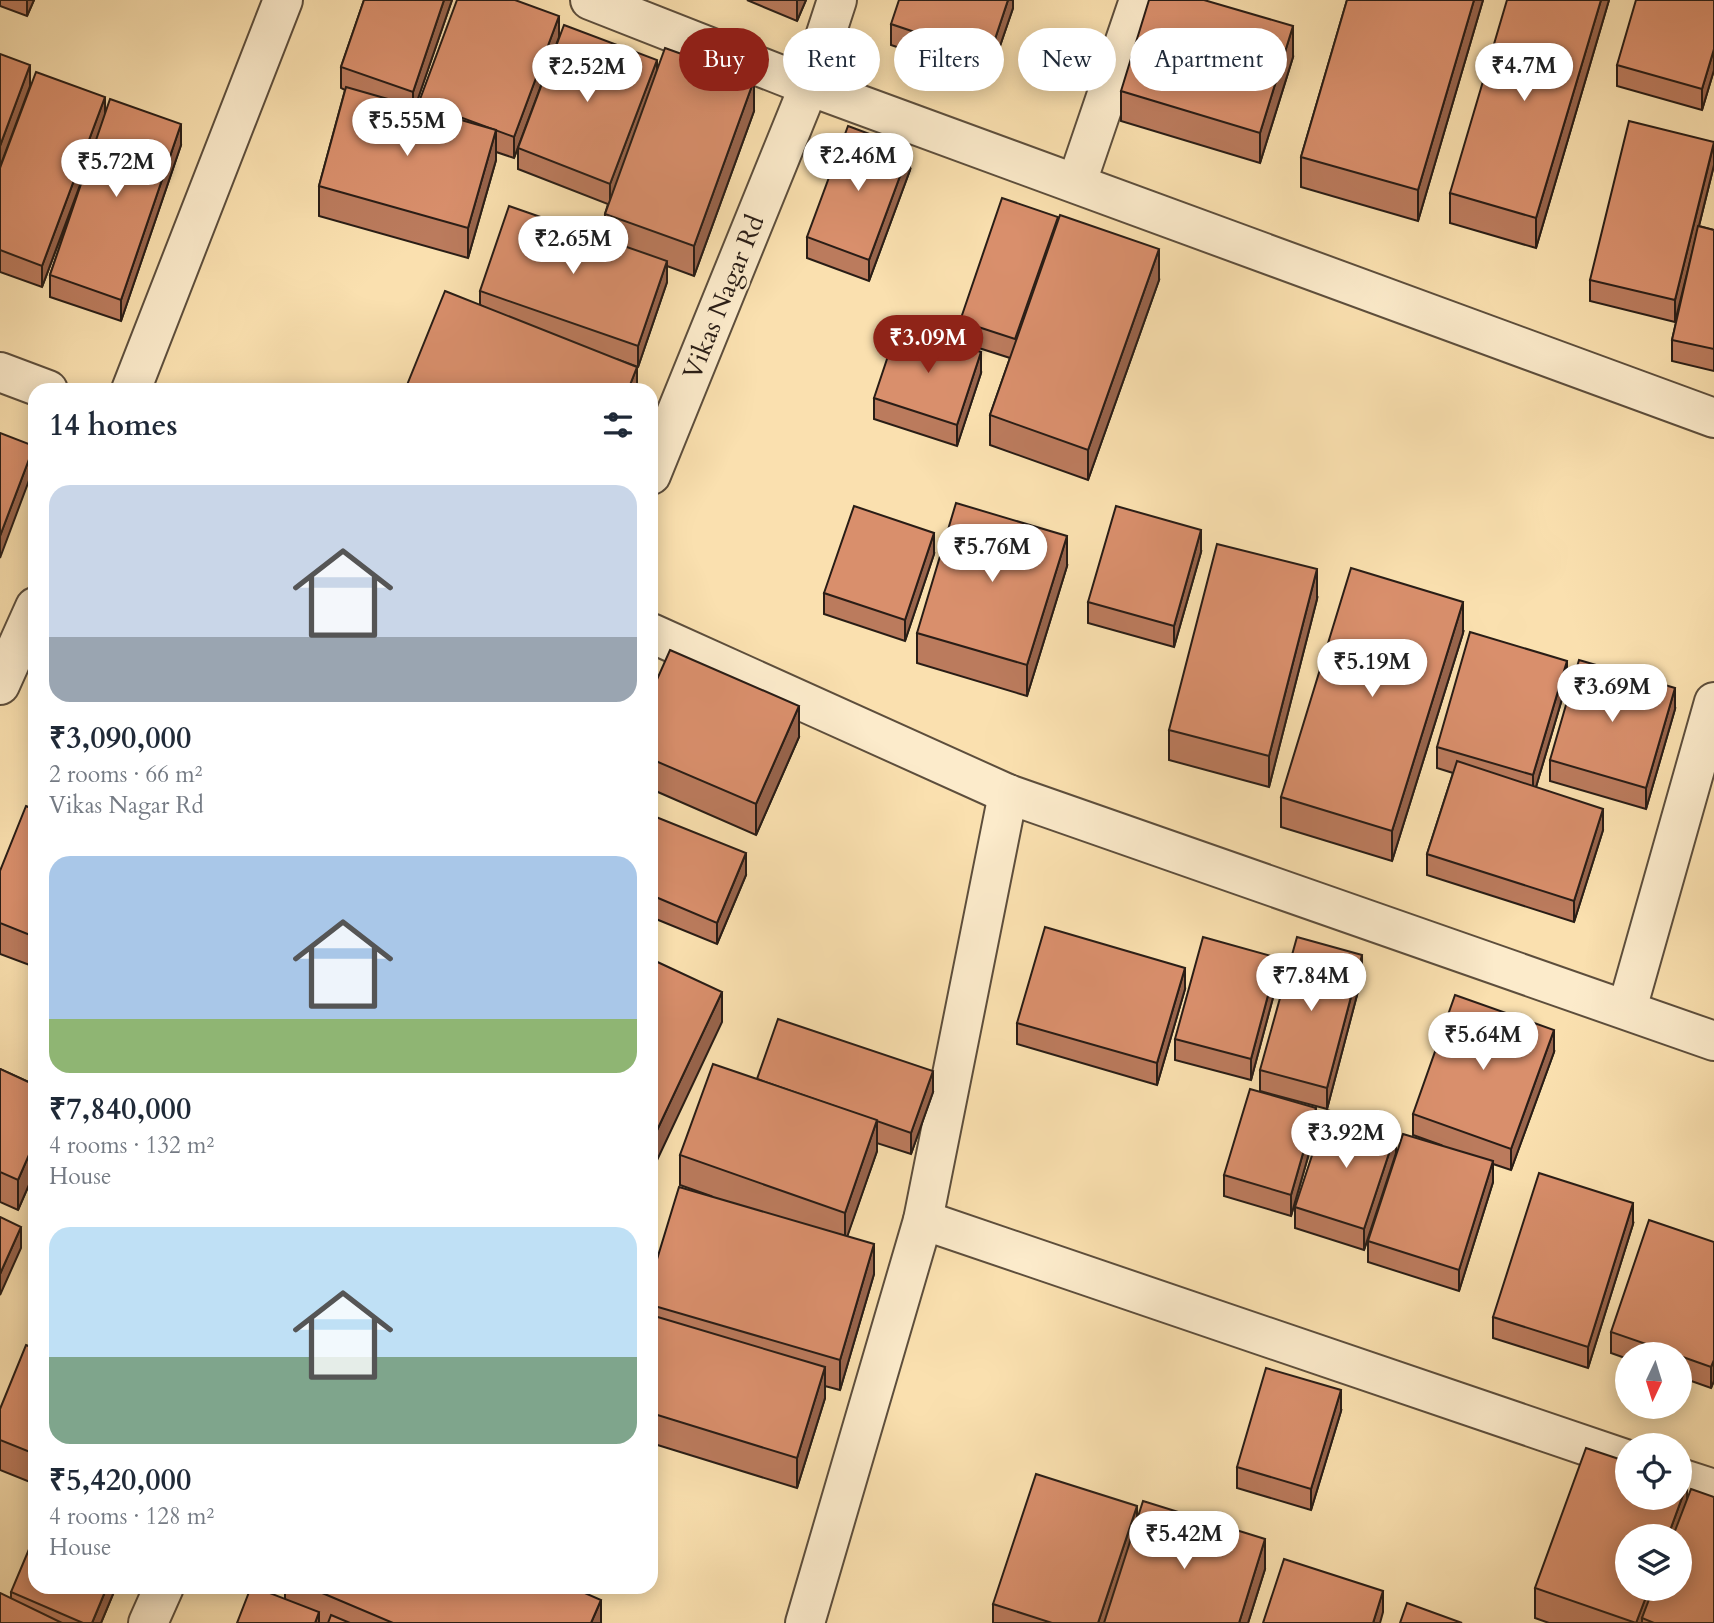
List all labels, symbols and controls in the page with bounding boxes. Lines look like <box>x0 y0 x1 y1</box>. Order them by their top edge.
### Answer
chip: Buy <box>679 28 769 91</box>
chip: Rent <box>783 28 880 91</box>
chip: Filters <box>894 28 1004 91</box>
chip: New <box>1018 28 1116 91</box>
chip: Apartment <box>1130 28 1287 91</box>
pin: ₹4.7M <box>1475 43 1573 103</box>
pin: ₹2.52M <box>530 44 644 104</box>
text: ₹4.7M <box>1491 50 1557 81</box>
text: ₹2.52M <box>548 51 626 82</box>
pin: ₹5.55M <box>350 99 464 158</box>
text: ₹5.55M <box>368 105 446 136</box>
pin: ₹2.46M <box>801 134 915 193</box>
pin: ₹5.72M <box>59 140 173 199</box>
text: ₹2.46M <box>819 140 897 171</box>
text: ₹5.72M <box>77 146 155 177</box>
street label: Vikas Nagar Rd <box>674 209 772 385</box>
pin: ₹2.65M <box>516 216 630 276</box>
text: ₹2.65M <box>534 223 612 254</box>
pin: ₹3.09M <box>871 316 985 375</box>
text: ₹3.09M <box>889 322 967 353</box>
text: 14 homes <box>49 405 178 446</box>
icon: filters <box>599 406 637 444</box>
pin: ₹5.76M <box>935 524 1049 584</box>
icon: home <box>280 530 406 656</box>
text: ₹5.76M <box>953 531 1031 562</box>
pin: ₹5.19M <box>1315 640 1429 699</box>
text: ₹5.19M <box>1333 646 1411 677</box>
pin: ₹3.69M <box>1555 664 1669 724</box>
text: ₹3.69M <box>1573 671 1651 702</box>
text: ₹3,090,000 <box>49 718 191 759</box>
text: 2 rooms · 66 m² <box>49 759 202 790</box>
text: Vikas Nagar Rd <box>49 790 204 821</box>
icon: home <box>280 901 406 1027</box>
pin: ₹7.84M <box>1254 954 1368 1013</box>
text: ₹7.84M <box>1272 960 1350 991</box>
pin: ₹5.64M <box>1426 1012 1540 1072</box>
text: ₹5.64M <box>1444 1019 1522 1050</box>
text: ₹7,840,000 <box>49 1089 191 1130</box>
pin: ₹3.92M <box>1289 1110 1403 1170</box>
text: ₹3.92M <box>1307 1117 1385 1148</box>
text: 4 rooms · 132 m² <box>49 1130 214 1161</box>
text: House <box>49 1161 111 1192</box>
icon: home <box>280 1272 406 1398</box>
north arrow <box>1615 1342 1692 1419</box>
map controls <box>1615 1342 1692 1601</box>
button: locate <box>1615 1433 1692 1510</box>
text: ₹5,420,000 <box>49 1460 191 1501</box>
text: 4 rooms · 128 m² <box>49 1501 214 1532</box>
pin: ₹5.42M <box>1127 1512 1241 1571</box>
text: ₹5.42M <box>1145 1518 1223 1549</box>
button: layers <box>1615 1524 1692 1601</box>
text: House <box>49 1532 111 1563</box>

